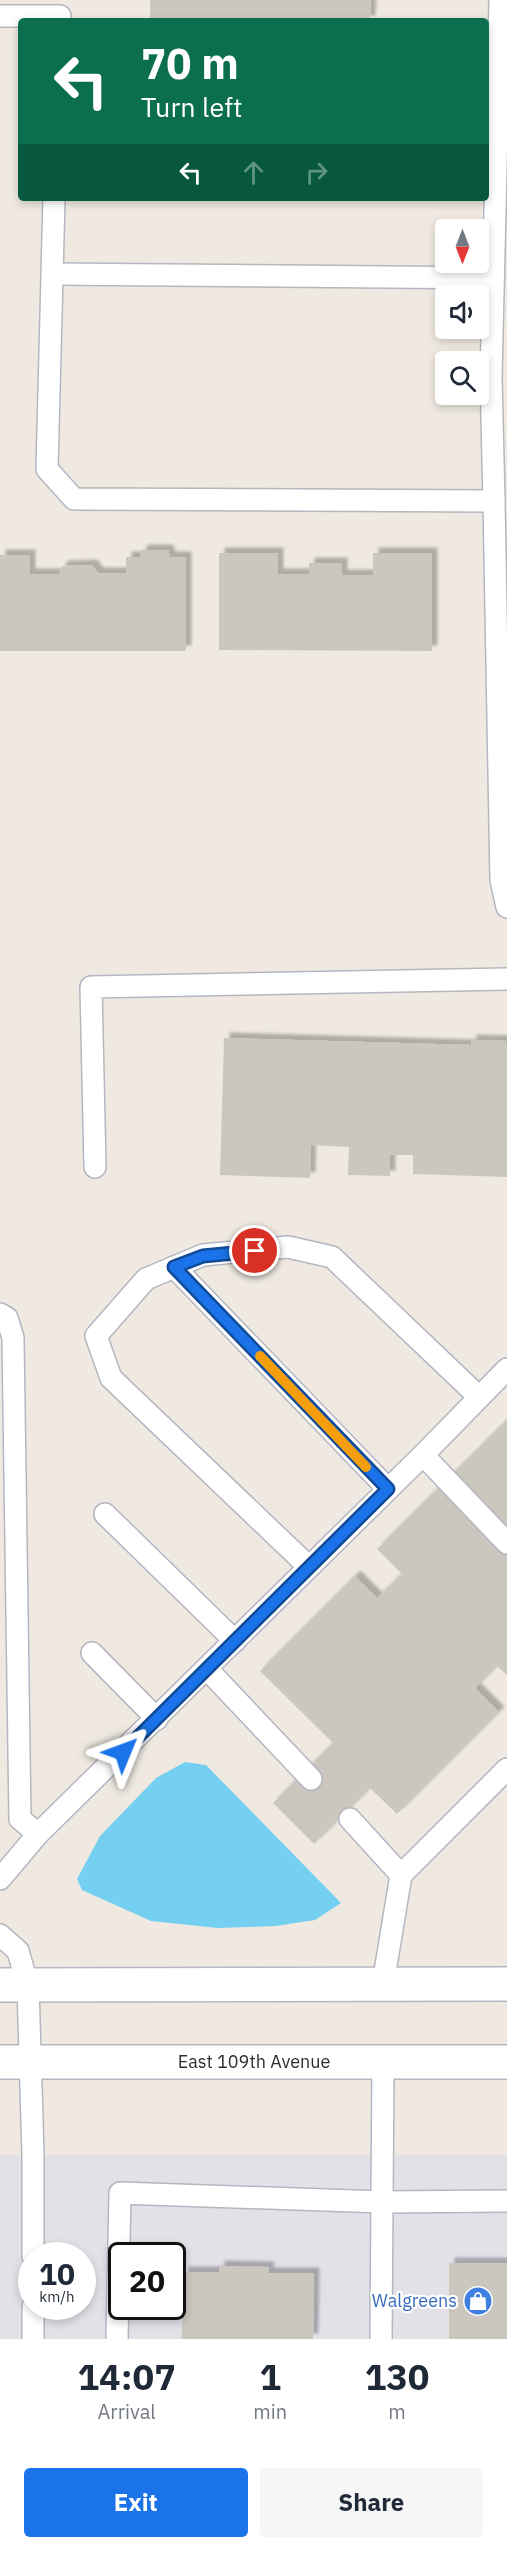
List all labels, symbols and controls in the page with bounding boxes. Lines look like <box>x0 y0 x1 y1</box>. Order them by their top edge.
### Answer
text: 70 m <box>141 36 239 91</box>
icon: left <box>42 42 120 120</box>
text: Turn left <box>141 89 242 124</box>
icon: left <box>174 156 207 189</box>
icon: ahead <box>237 156 270 189</box>
icon: right <box>300 156 333 189</box>
north arrow <box>435 219 489 273</box>
map controls <box>435 219 489 405</box>
button: sound <box>435 285 489 339</box>
button: search <box>435 351 489 405</box>
pin <box>229 1225 280 1276</box>
icon: arrive <box>238 1234 271 1267</box>
position arrow <box>91 1720 155 1784</box>
street label: East 109th Avenue <box>178 2050 330 2073</box>
speed limit sign: 20 <box>108 2242 186 2320</box>
text: 10 <box>39 2254 75 2293</box>
shop icon: Walgreens <box>462 2285 494 2317</box>
text: km/h <box>39 2287 75 2306</box>
place label: Walgreens <box>372 2289 457 2312</box>
text: 14:07 <box>78 2353 176 2400</box>
text: 1 <box>259 2353 281 2400</box>
text: 130 <box>365 2353 429 2400</box>
text: Arrival <box>98 2398 156 2425</box>
text: min <box>253 2398 287 2425</box>
text: m <box>388 2398 406 2425</box>
button: Exit <box>24 2468 248 2537</box>
button: Share <box>260 2468 483 2537</box>

